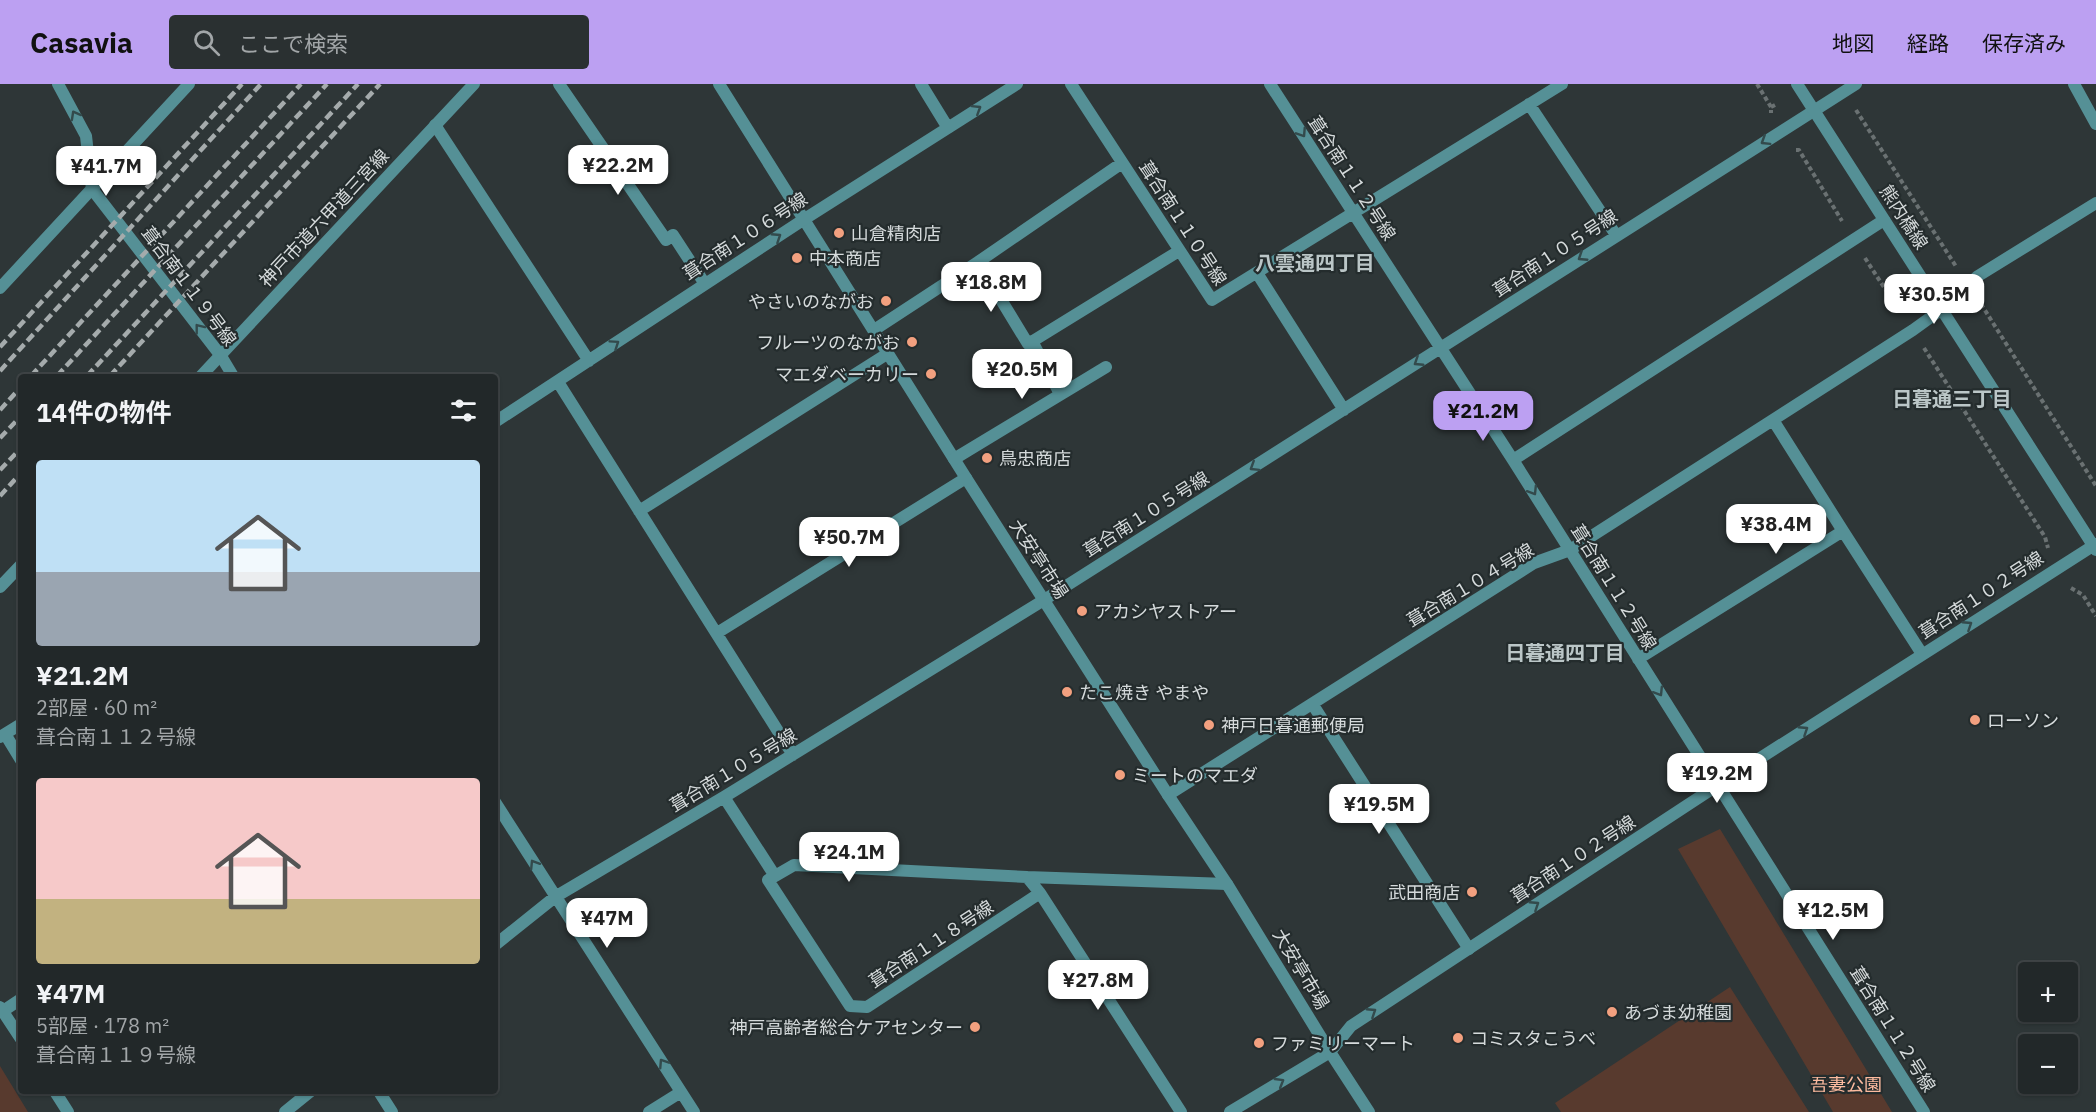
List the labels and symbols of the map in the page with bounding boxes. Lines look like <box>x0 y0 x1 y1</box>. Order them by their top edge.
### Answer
one-way arrow <box>971 105 981 117</box>
one-way arrow <box>71 111 82 121</box>
street label: 葺合南１１２号線 <box>1303 111 1401 245</box>
one-way arrow <box>1294 127 1306 137</box>
one-way arrow <box>1760 133 1771 144</box>
street label: 神戸市道六甲道三宮線 <box>254 144 394 292</box>
pin: ¥22.2M <box>569 145 667 196</box>
pin: ¥41.7M <box>57 146 155 197</box>
street label: 葺合南１１０号線 <box>1134 156 1232 290</box>
street label: 熊内橋線 <box>1875 181 1933 253</box>
street label: 葺合南１０６号線 <box>678 187 812 285</box>
street label: 葺合南１０５号線 <box>1488 204 1622 302</box>
street label: 葺合南１１９号線 <box>136 222 242 350</box>
place label: 山倉精肉店 <box>851 222 941 245</box>
marker: 山倉精肉店 <box>832 226 846 240</box>
one-way arrow <box>770 233 781 244</box>
place label: 中本商店 <box>809 247 881 270</box>
district label: 八雲通四丁目 <box>1255 249 1375 276</box>
one-way arrow <box>1578 249 1588 261</box>
marker: 中本商店 <box>790 251 804 265</box>
pin: ¥18.8M <box>942 262 1040 313</box>
pin: ¥30.5M <box>1885 274 1983 325</box>
place label: やさいのながお <box>748 290 874 313</box>
marker: やさいのながお <box>879 294 893 308</box>
one-way arrow <box>196 324 207 335</box>
place label: フルーツのながお <box>756 331 900 354</box>
marker: フルーツのながお <box>905 335 919 349</box>
one-way arrow <box>608 341 619 352</box>
pin: ¥20.5M <box>973 349 1071 400</box>
one-way arrow <box>1414 355 1425 366</box>
place label: マエダベーカリー <box>775 363 919 386</box>
marker: マエダベーカリー <box>924 367 938 381</box>
district label: 日暮通三丁目 <box>1892 385 2012 412</box>
pin: ¥21.2M <box>1434 391 1532 442</box>
place label: 鳥忠商店 <box>999 447 1071 470</box>
marker: 鳥忠商店 <box>980 451 994 465</box>
one-way arrow <box>1250 460 1261 471</box>
street label: 葺合南１０５号線 <box>1079 466 1213 562</box>
one-way arrow <box>1525 485 1537 495</box>
pin: ¥38.4M <box>1727 504 1825 555</box>
street label: 大安亭市場 <box>1005 515 1073 603</box>
pin: ¥50.7M <box>800 517 898 568</box>
street label: 葺合南１１２号線 <box>1566 520 1662 654</box>
street label: 葺合南１０４号線 <box>1402 538 1538 632</box>
street label: 葺合南１０２号線 <box>1914 546 2048 644</box>
place label: アカシヤストアー <box>1094 600 1237 623</box>
marker: アカシヤストアー <box>1075 604 1089 618</box>
one-way arrow <box>1962 621 1973 632</box>
district label: 日暮通四丁目 <box>1505 639 1625 666</box>
place label: たこ焼き やまや <box>1079 681 1209 704</box>
marker: たこ焼き やまや <box>1060 685 1074 699</box>
one-way arrow <box>1651 686 1663 696</box>
place label: ローソン <box>1987 709 2059 732</box>
marker: ローソン <box>1968 713 1982 727</box>
place label: 神戸日暮通郵便局 <box>1221 714 1365 737</box>
marker: 神戸日暮通郵便局 <box>1202 718 1216 732</box>
street label: 葺合南１０５号線 <box>665 723 801 817</box>
one-way arrow <box>1797 726 1808 737</box>
pin: ¥19.2M <box>1668 753 1766 804</box>
place label: ミートのマエダ <box>1132 764 1258 787</box>
marker: ミートのマエダ <box>1113 768 1127 782</box>
pin: ¥19.5M <box>1330 784 1428 835</box>
street label: 葺合南１０２号線 <box>1506 810 1640 908</box>
pin: ¥24.1M <box>800 832 898 883</box>
one-way arrow <box>530 860 542 870</box>
place label: 武田商店 <box>1388 881 1460 904</box>
marker: 武田商店 <box>1465 885 1479 899</box>
pin: ¥12.5M <box>1784 890 1882 941</box>
street label: 葺合南１１８号線 <box>864 895 998 993</box>
pin: ¥47M <box>571 898 643 949</box>
one-way arrow <box>1529 902 1540 913</box>
street label: 大安亭市場 <box>1268 925 1334 1013</box>
pin: ¥27.8M <box>1049 960 1147 1011</box>
street label: 葺合南１１２号線 <box>1845 962 1941 1096</box>
place label: あづま幼稚園 <box>1624 1001 1732 1024</box>
marker: あづま幼稚園 <box>1605 1005 1619 1019</box>
one-way arrow <box>1366 1008 1376 1020</box>
place label: 神戸高齢者総合ケアセンター <box>729 1016 963 1039</box>
marker: 神戸高齢者総合ケアセンター <box>968 1020 982 1034</box>
place label: コミスタこうべ <box>1470 1027 1596 1050</box>
marker: コミスタこうべ <box>1451 1031 1465 1045</box>
place label: ファミリーマート <box>1271 1032 1415 1055</box>
marker: ファミリーマート <box>1252 1036 1266 1050</box>
one-way arrow <box>658 1059 670 1069</box>
park label: 吾妻公園 <box>1810 1073 1882 1096</box>
one-way arrow <box>1274 1078 1284 1089</box>

